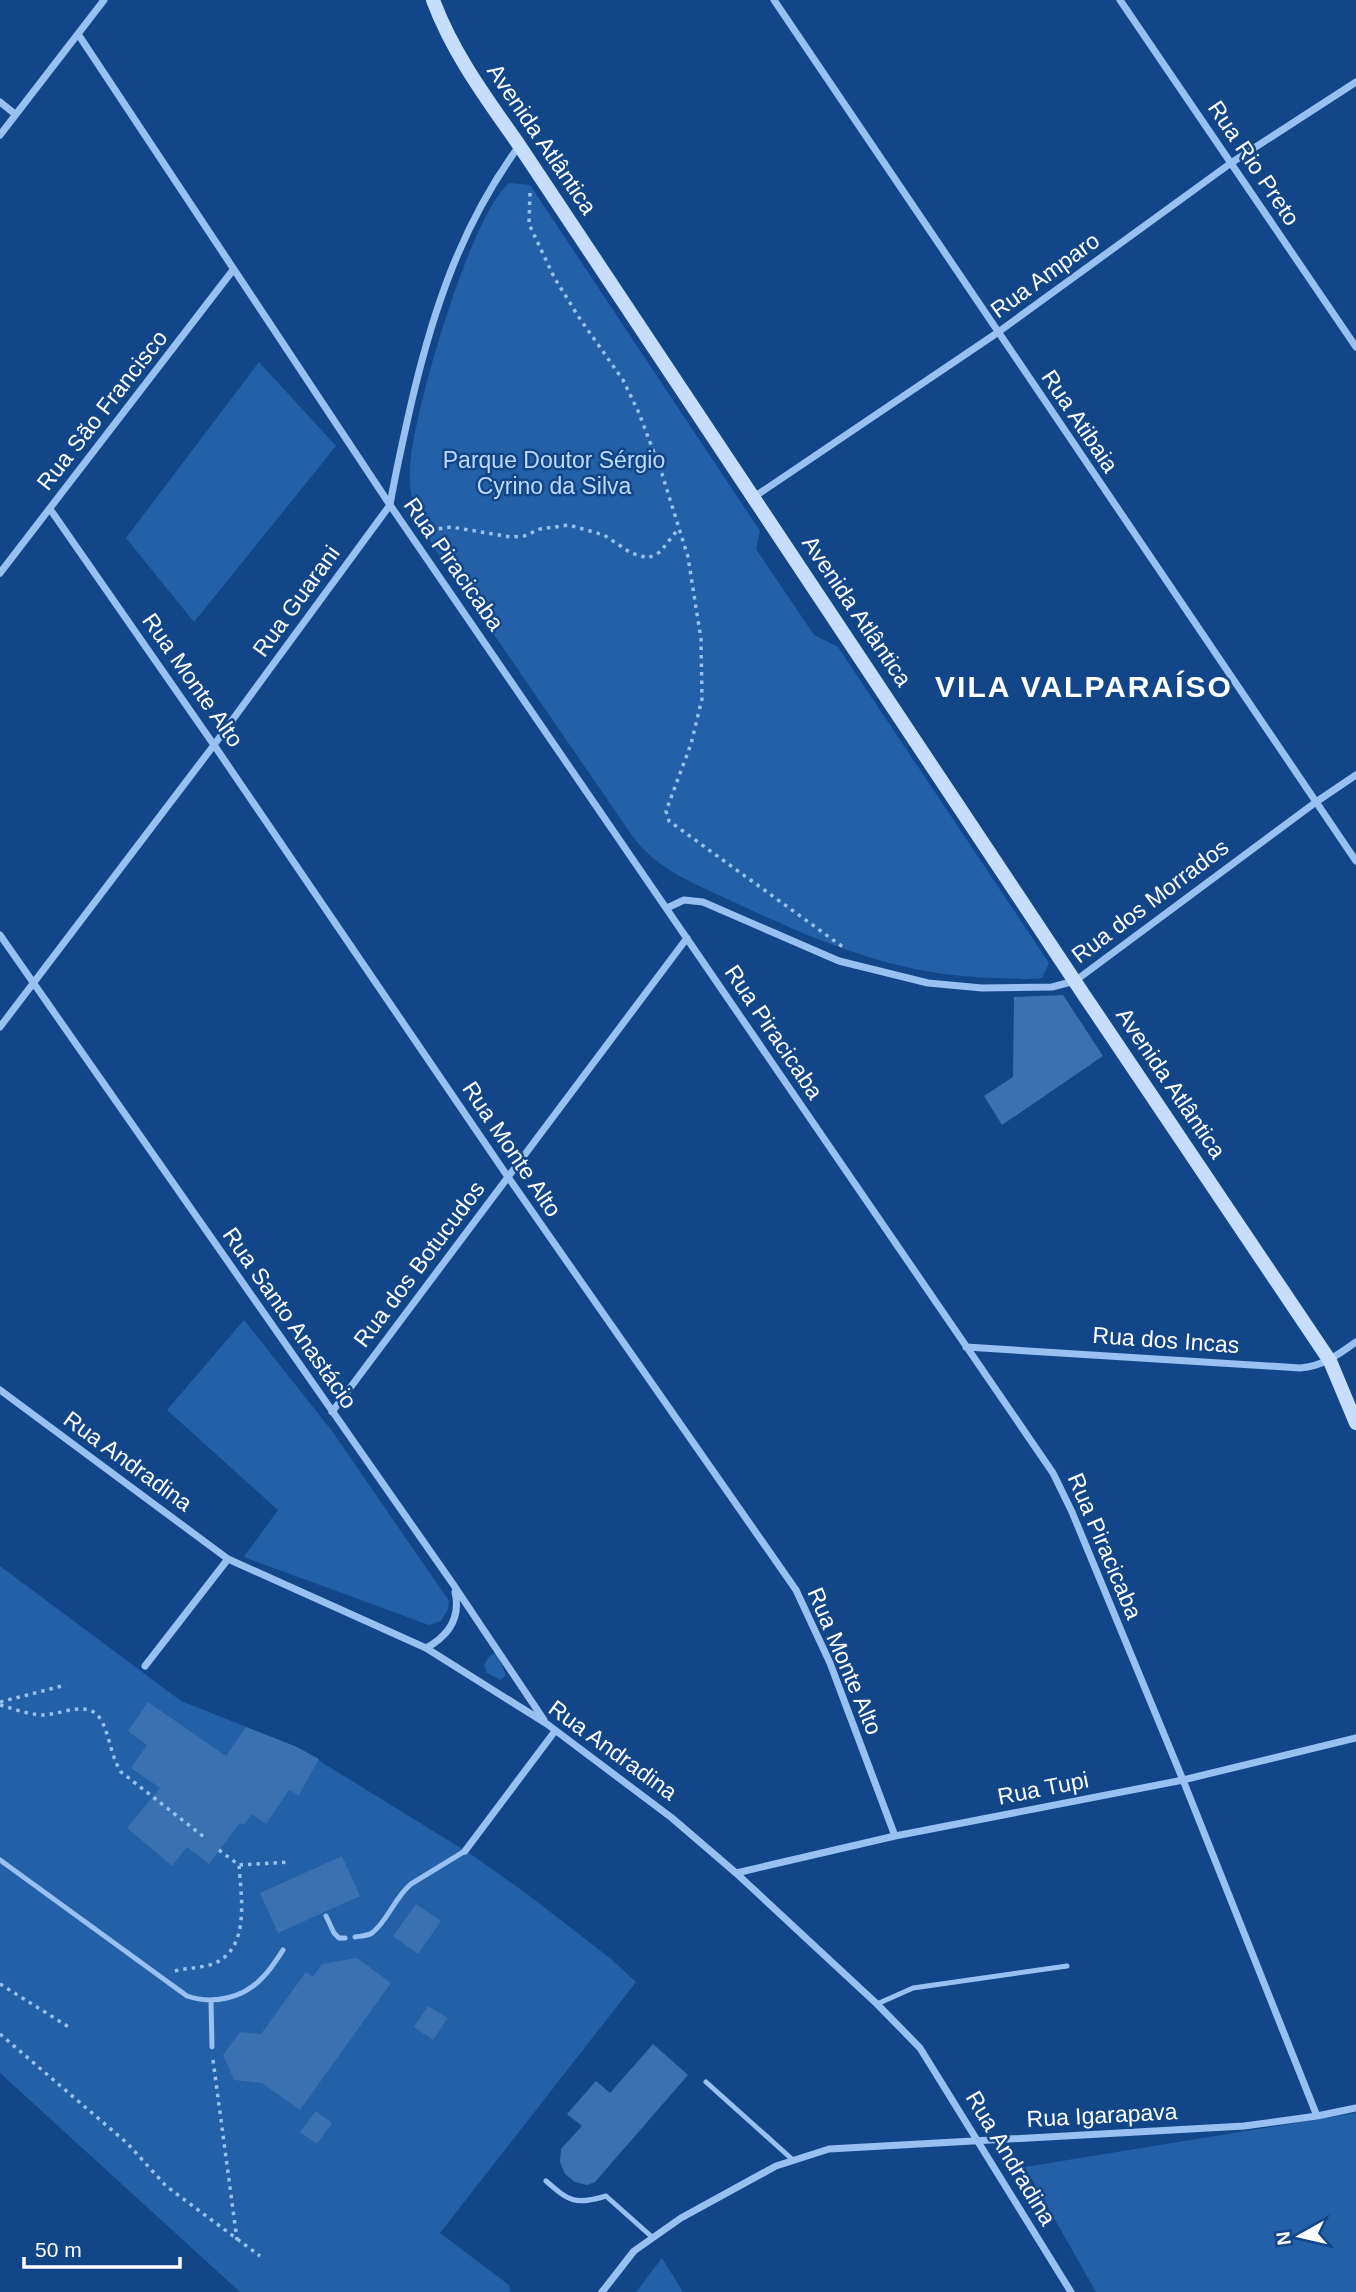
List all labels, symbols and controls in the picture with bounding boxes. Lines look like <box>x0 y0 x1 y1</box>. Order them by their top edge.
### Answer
street label: Avenida Atlântica <box>482 59 602 219</box>
street label: Rua Rio Preto <box>1203 96 1305 230</box>
street label: Rua Amparo <box>986 227 1104 323</box>
street label: Rua São Francisco <box>32 325 172 495</box>
street label: Rua Atibaia <box>1036 365 1124 477</box>
park label: Parque Doutor Sérgio Cyrino da Silva <box>443 447 665 499</box>
street label: Rua Piracicaba <box>399 493 509 636</box>
street label: Avenida Atlântica <box>797 531 917 691</box>
street label: Rua Guarani <box>247 541 345 661</box>
street label: Rua Monte Alto <box>137 608 249 752</box>
district label: VILA VALPARAÍSO <box>935 670 1233 703</box>
street label: Rua dos Morrados <box>1067 834 1233 968</box>
street label: Rua Piracicaba <box>720 960 829 1104</box>
street label: Avenida Atlântica <box>1111 1003 1231 1163</box>
street label: Rua Monte Alto <box>457 1077 567 1221</box>
street label: Rua dos Botucudos <box>348 1176 490 1352</box>
street label: Rua Santo Anastácio <box>218 1223 362 1413</box>
street label: Rua dos Incas <box>1092 1322 1240 1358</box>
street label: Rua Andradina <box>59 1406 197 1516</box>
street label: Rua Piracicaba <box>1063 1469 1148 1623</box>
street label: Rua Monte Alto <box>802 1584 888 1738</box>
street label: Rua Andradina <box>544 1695 682 1805</box>
street label: Rua Tupi <box>995 1766 1091 1810</box>
street label: Rua Andradina <box>961 2086 1061 2230</box>
street label: Rua Igarapava <box>1026 2098 1178 2132</box>
north arrow <box>1265 2201 1335 2271</box>
scale bar <box>24 2226 180 2270</box>
text: N <box>1272 2230 1295 2247</box>
text: 50 m <box>35 2238 82 2261</box>

